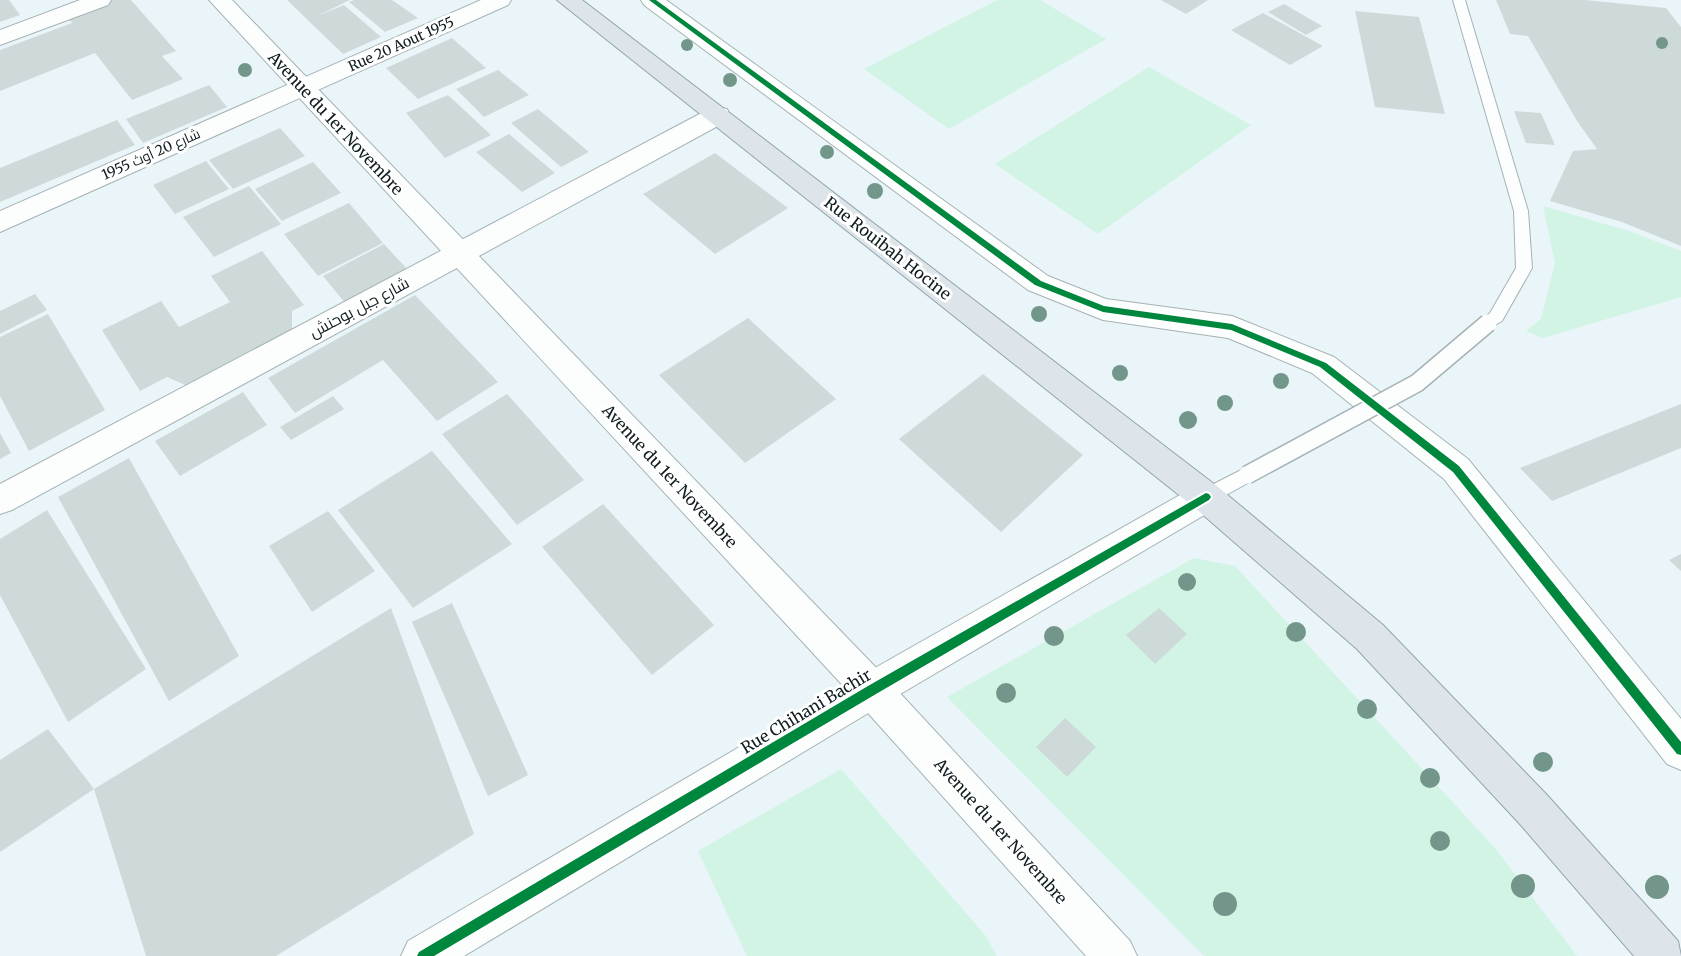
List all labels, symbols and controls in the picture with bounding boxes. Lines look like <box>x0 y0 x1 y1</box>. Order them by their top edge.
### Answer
street label: Rue 20 Aout 1955 <box>345 13 457 75</box>
street label: Avenue du 1er Novembre <box>264 46 408 199</box>
street label: شارع 20 أوث 1955 <box>99 124 203 184</box>
street label: Rue Rouibah Hocine <box>821 192 955 304</box>
street label: شارع جبل بوحنش <box>306 272 413 344</box>
street label: Avenue du 1er Novembre <box>598 399 742 552</box>
street label: Rue Chihani Bachir <box>737 664 875 758</box>
street label: Avenue du 1er Novembre <box>930 753 1072 908</box>

